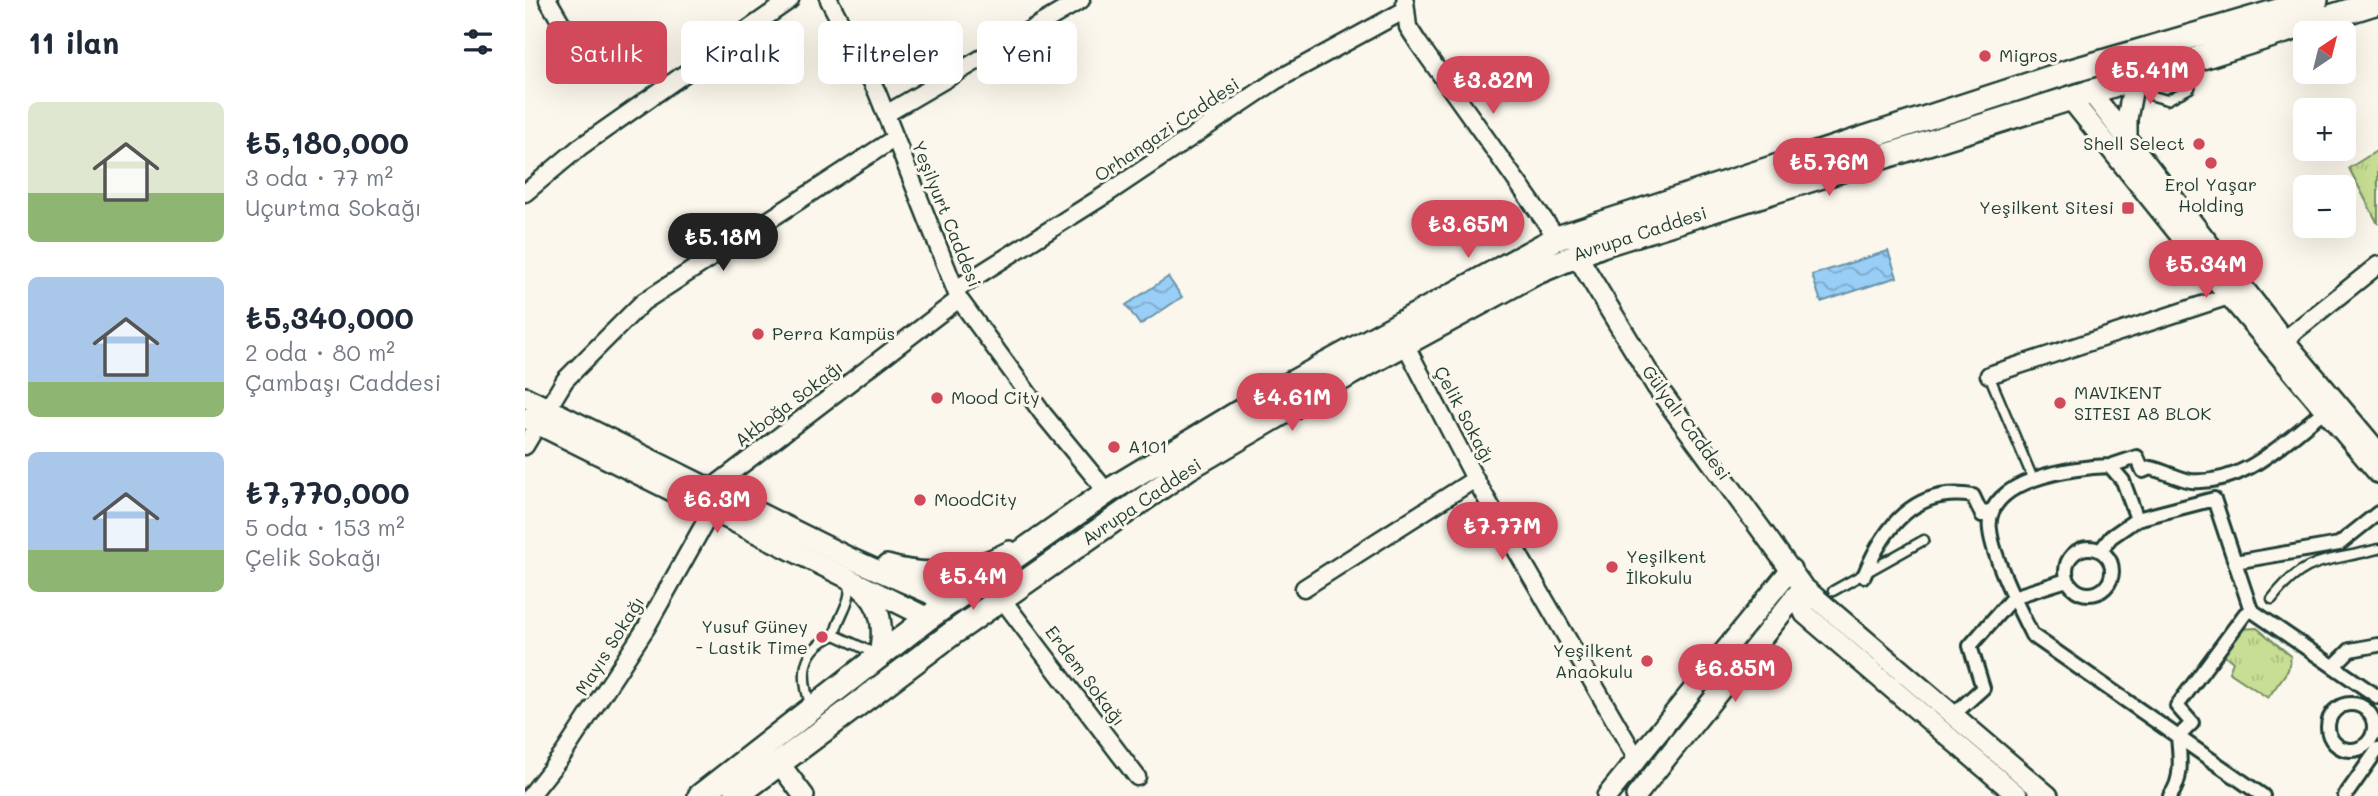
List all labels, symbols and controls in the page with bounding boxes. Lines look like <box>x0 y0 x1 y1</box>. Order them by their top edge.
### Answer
chip: Satılık <box>546 21 667 84</box>
chip: Kiralık <box>681 21 804 84</box>
chip: Filtreler <box>818 21 963 84</box>
chip: Yeni <box>977 21 1077 84</box>
north arrow <box>2293 21 2355 84</box>
map controls <box>2293 21 2356 238</box>
text: 11 ilan <box>28 22 119 62</box>
icon: filters <box>459 23 497 61</box>
place label: Migros <box>1999 43 2058 67</box>
pin: ₺5.41M <box>2093 46 2207 106</box>
marker: Migros <box>1977 48 1993 64</box>
text: ₺5.41M <box>2111 54 2189 84</box>
pin: ₺3.82M <box>1436 57 1550 116</box>
text: ₺3.82M <box>1453 64 1533 94</box>
street label: Orhangazi Caddesi <box>1089 72 1244 187</box>
button: + <box>2293 98 2356 161</box>
text: ₺5,180,000 <box>245 122 409 162</box>
icon: home <box>84 130 168 214</box>
place label: Shell Select <box>2083 131 2185 155</box>
marker: Shell Select <box>2191 136 2207 152</box>
street label: Yeşilyurt Caddesi <box>907 137 987 290</box>
pin: ₺5.76M <box>1772 138 1886 198</box>
text: ₺5.76M <box>1789 146 1869 176</box>
marker: Erol Yaşar Holding <box>2203 155 2219 171</box>
text: 3 oda · 77 m² <box>245 162 393 192</box>
place label: Erol Yaşar Holding <box>2165 172 2257 217</box>
button: − <box>2293 175 2356 238</box>
text: Uçurtma Sokağı <box>245 192 422 222</box>
place label: Yeşilkent Sitesi <box>1979 195 2114 219</box>
street label: Avrupa Caddesi <box>1570 200 1710 266</box>
marker: Yeşilkent Sitesi <box>2120 200 2136 216</box>
pin: ₺3.65M <box>1411 201 1525 260</box>
text: ₺3.65M <box>1427 208 1509 238</box>
pin: ₺5.18M <box>666 214 780 273</box>
text: ₺5.18M <box>684 221 762 251</box>
pin: ₺5.34M <box>2149 240 2263 300</box>
text: ₺5.34M <box>2165 248 2247 278</box>
text: ₺5,340,000 <box>245 297 414 337</box>
icon: home <box>84 305 168 389</box>
place label: Perra Kampüs <box>772 321 895 345</box>
marker: Perra Kampüs <box>750 326 766 342</box>
text: 2 oda · 80 m² <box>245 337 395 367</box>
street label: Akboğa Sokağı <box>730 355 847 452</box>
street label: Gülyalı Caddesi <box>1637 360 1737 485</box>
street label: Çelik Sokağı <box>1429 362 1501 467</box>
text: Çambaşı Caddesi <box>245 367 441 397</box>
pin: ₺4.61M <box>1235 374 1349 433</box>
place label: MAVIKENT SITESI A8 BLOK <box>2074 380 2211 425</box>
text: ₺4.61M <box>1253 381 1331 411</box>
place label: Mood City <box>951 385 1040 409</box>
marker: Mood City <box>929 390 945 406</box>
marker: MAVIKENT SITESI A8 BLOK <box>2052 395 2068 411</box>
place label: A101 <box>1128 434 1168 458</box>
marker: A101 <box>1106 439 1122 455</box>
street label: Avrupa Caddesi <box>1077 452 1206 550</box>
text: ₺7,770,000 <box>245 472 409 512</box>
pin: ₺6.3M <box>668 476 766 535</box>
icon: home <box>84 480 168 564</box>
text: ₺6.3M <box>683 483 751 513</box>
place label: MoodCity <box>934 487 1017 511</box>
marker: MoodCity <box>912 492 928 508</box>
pin: ₺7.77M <box>1445 503 1559 562</box>
text: ₺7.77M <box>1463 510 1541 540</box>
text: 5 oda · 153 m² <box>245 512 405 542</box>
text: Çelik Sokağı <box>245 542 382 572</box>
place label: Yeşilkent İlkokulu <box>1626 544 1706 589</box>
pin: ₺5.4M <box>924 552 1022 612</box>
marker: Yeşilkent İlkokulu <box>1604 559 1620 575</box>
text: ₺5.4M <box>939 560 1007 590</box>
street label: Mayıs Sokağı <box>569 591 649 700</box>
place label: Yusuf Güney - Lastik Time <box>695 614 808 659</box>
street label: Erdem Sokağı <box>1040 620 1131 730</box>
marker: Yusuf Güney - Lastik Time <box>814 629 830 645</box>
place label: Yeşilkent Anaokulu <box>1553 638 1633 683</box>
pin: ₺6.85M <box>1678 644 1792 704</box>
text: ₺6.85M <box>1694 652 1776 682</box>
marker: Yeşilkent Anaokulu <box>1639 653 1655 669</box>

